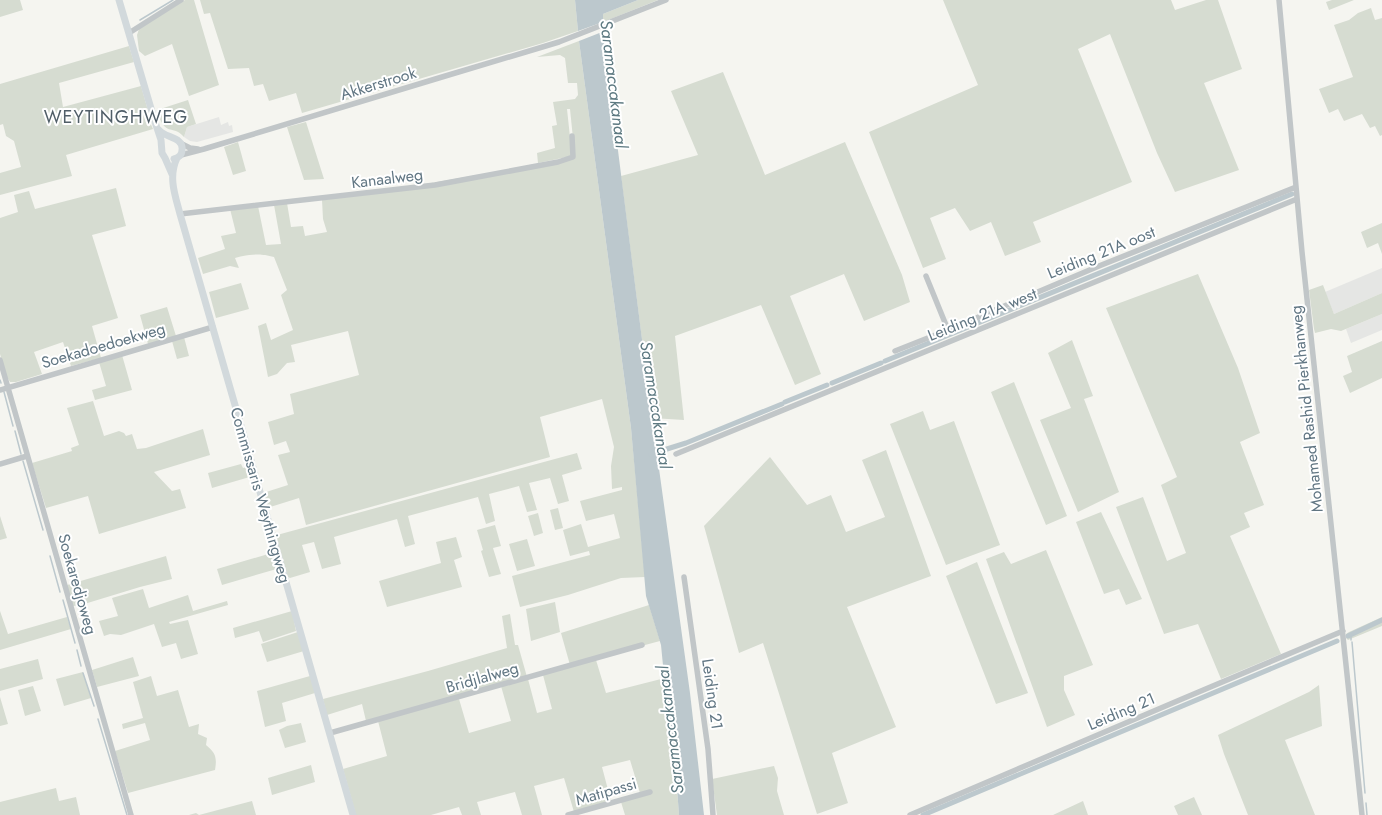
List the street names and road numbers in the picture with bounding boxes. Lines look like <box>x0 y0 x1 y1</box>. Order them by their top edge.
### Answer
street label: Akkerstrook <box>337 61 420 106</box>
street label: Kanaalweg <box>350 163 424 194</box>
street label: Leiding 21A oost <box>1044 220 1159 285</box>
street label: Leiding 21A west <box>924 282 1040 347</box>
street label: Mohamed Rashid Pierkhanweg <box>1284 304 1329 514</box>
street label: Soekadoedoekweg <box>38 317 168 374</box>
street label: Commissaris Weythingweg <box>224 405 297 586</box>
street label: Soekaredjoweg <box>52 531 103 637</box>
street label: Bridjlalweg <box>443 656 521 699</box>
street label: Leiding 21 <box>696 657 729 731</box>
street label: Leiding 21 <box>1084 687 1159 736</box>
street label: Matipassi <box>573 772 639 811</box>

